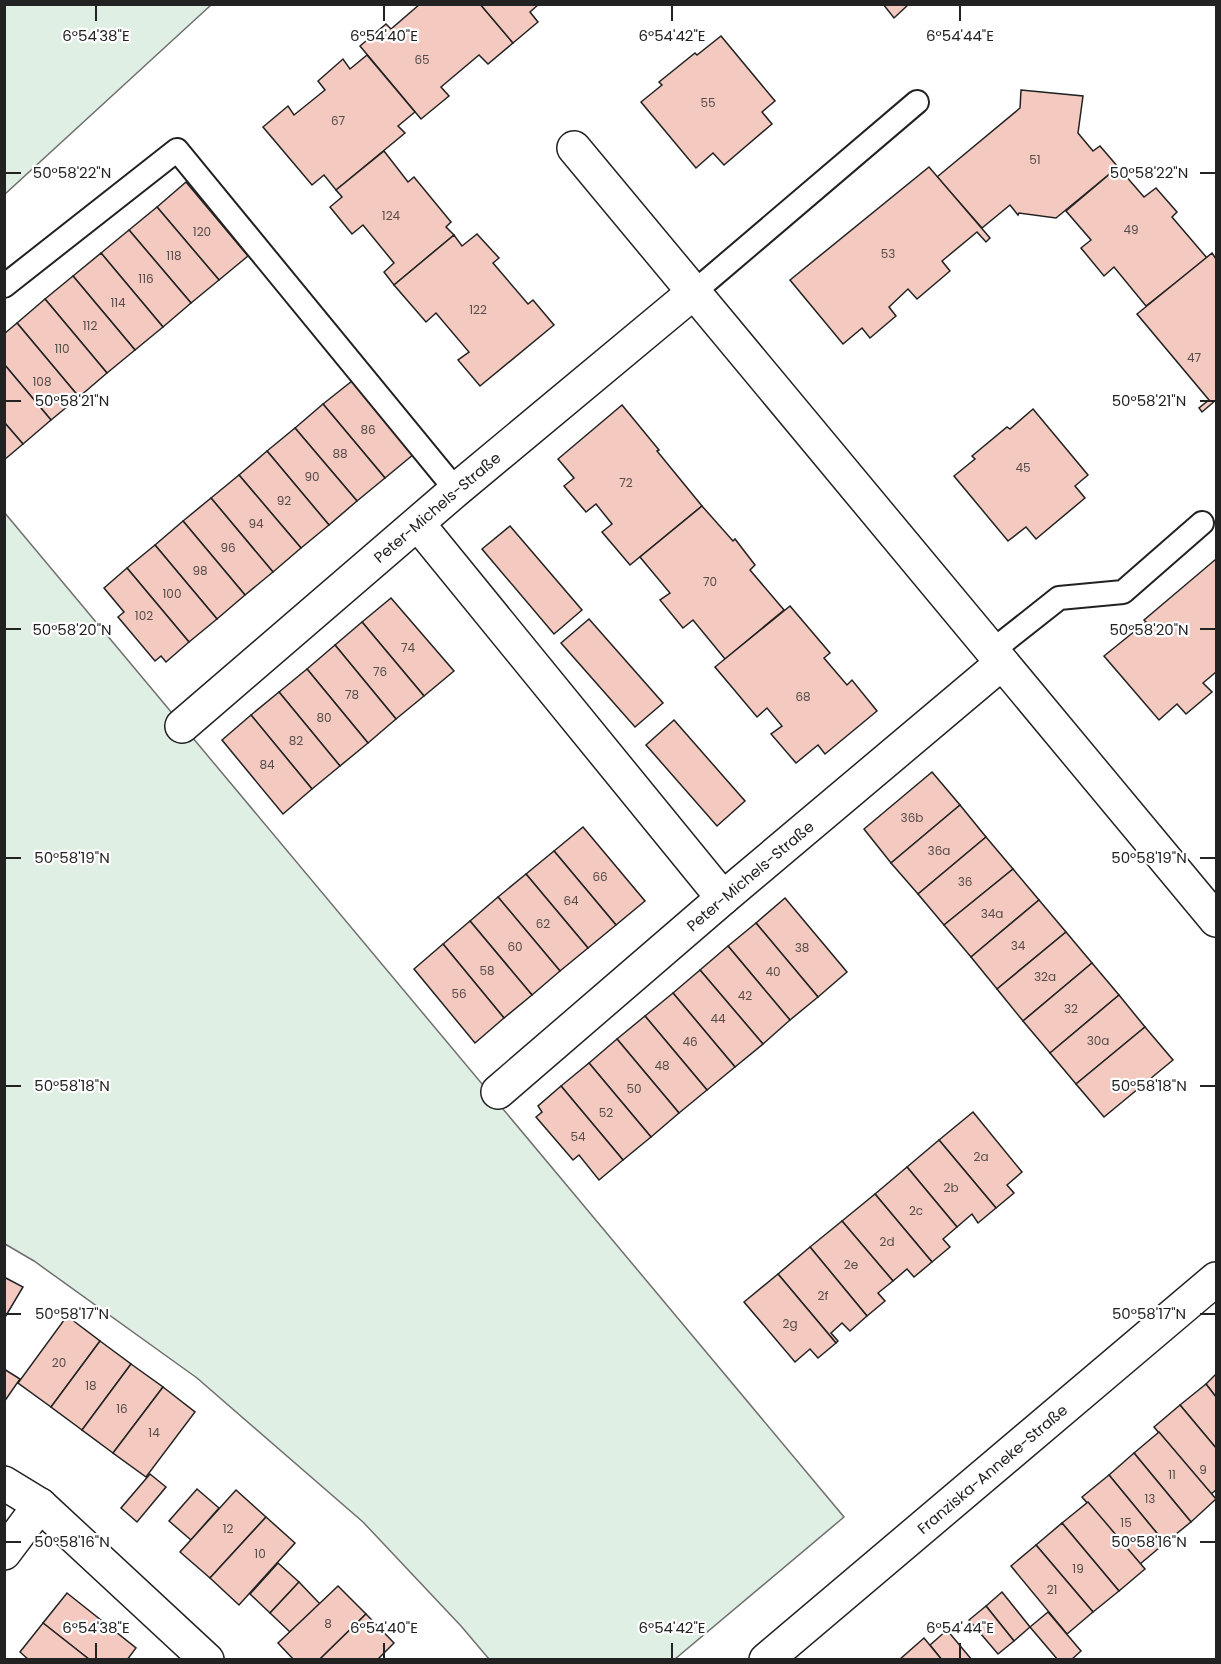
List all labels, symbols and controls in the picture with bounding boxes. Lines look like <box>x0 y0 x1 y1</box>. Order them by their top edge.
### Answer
text: 6°54'38"E <box>62 25 130 46</box>
text: 6°54'40"E <box>350 25 418 46</box>
text: 6°54'42"E <box>638 25 706 46</box>
text: 6°54'44"E <box>926 25 994 46</box>
house number: 65 <box>414 51 430 68</box>
house number: 55 <box>700 94 716 111</box>
house number: 67 <box>331 112 346 129</box>
house number: 51 <box>1029 151 1041 168</box>
text: 50°58'22"N <box>33 162 111 183</box>
text: 50°58'22"N <box>1110 162 1188 183</box>
house number: 124 <box>382 207 401 224</box>
house number: 49 <box>1123 221 1139 238</box>
house number: 120 <box>193 223 211 240</box>
house number: 53 <box>881 245 895 262</box>
house number: 118 <box>166 247 182 264</box>
house number: 116 <box>138 270 154 287</box>
house number: 114 <box>110 294 126 311</box>
house number: 122 <box>469 301 487 318</box>
house number: 112 <box>83 317 97 334</box>
house number: 110 <box>54 340 70 357</box>
house number: 47 <box>1187 349 1201 366</box>
house number: 108 <box>33 373 51 390</box>
text: 50°58'21"N <box>35 390 109 411</box>
text: 50°58'21"N <box>1112 390 1186 411</box>
house number: 86 <box>360 421 376 438</box>
house number: 88 <box>332 445 348 462</box>
street label: Peter-Michels-Straße <box>369 447 505 567</box>
house number: 45 <box>1015 459 1031 476</box>
house number: 90 <box>304 468 320 485</box>
house number: 72 <box>619 474 633 491</box>
house number: 92 <box>277 492 291 509</box>
house number: 94 <box>248 515 264 532</box>
house number: 96 <box>220 539 236 556</box>
house number: 98 <box>192 562 208 579</box>
house number: 70 <box>703 573 717 590</box>
house number: 100 <box>163 585 181 602</box>
house number: 102 <box>135 607 153 624</box>
text: 50°58'20"N <box>32 619 112 640</box>
text: 50°58'20"N <box>1109 619 1189 640</box>
house number: 74 <box>401 639 415 656</box>
house number: 76 <box>373 663 387 680</box>
house number: 78 <box>345 686 359 703</box>
house number: 68 <box>795 688 811 705</box>
house number: 80 <box>316 709 332 726</box>
house number: 82 <box>289 732 303 749</box>
house number: 84 <box>259 756 275 773</box>
house number: 36b <box>901 809 923 826</box>
street label: Peter-Michels-Straße <box>682 816 818 936</box>
house number: 36a <box>928 842 950 859</box>
text: 50°58'19"N <box>34 847 110 868</box>
text: 50°58'19"N <box>1111 847 1187 868</box>
house number: 66 <box>592 868 608 885</box>
house number: 36 <box>958 873 972 890</box>
house number: 64 <box>563 892 579 909</box>
house number: 34a <box>981 905 1003 922</box>
house number: 62 <box>536 915 550 932</box>
house number: 34 <box>1011 937 1026 954</box>
house number: 60 <box>507 938 523 955</box>
house number: 38 <box>795 939 809 956</box>
house number: 58 <box>479 962 495 979</box>
house number: 40 <box>765 963 781 980</box>
house number: 32a <box>1034 968 1056 985</box>
house number: 56 <box>451 985 467 1002</box>
house number: 42 <box>738 987 752 1004</box>
house number: 32 <box>1064 1000 1078 1017</box>
house number: 44 <box>710 1010 726 1027</box>
house number: 30a <box>1087 1032 1109 1049</box>
house number: 46 <box>682 1033 698 1050</box>
house number: 48 <box>654 1057 670 1074</box>
text: 50°58'18"N <box>34 1075 110 1096</box>
text: 50°58'18"N <box>1111 1075 1187 1096</box>
house number: 50 <box>626 1080 642 1097</box>
house number: 52 <box>599 1104 613 1121</box>
house number: 54 <box>570 1128 586 1145</box>
house number: 2a <box>973 1148 989 1165</box>
house number: 2b <box>943 1179 959 1196</box>
house number: 2c <box>909 1202 923 1219</box>
house number: 2d <box>879 1233 895 1250</box>
house number: 2e <box>844 1256 858 1273</box>
house number: 2f <box>818 1287 828 1304</box>
text: 50°58'17"N <box>35 1303 109 1324</box>
text: 50°58'17"N <box>1112 1303 1186 1324</box>
house number: 2g <box>782 1315 798 1332</box>
house number: 20 <box>52 1354 66 1371</box>
house number: 18 <box>85 1377 97 1394</box>
street label: Franziska-Anneke-Straße <box>912 1399 1072 1538</box>
house number: 16 <box>116 1400 128 1417</box>
house number: 14 <box>148 1424 160 1441</box>
house number: 9 <box>1199 1461 1207 1478</box>
house number: 11 <box>1168 1466 1176 1483</box>
house number: 13 <box>1145 1490 1155 1507</box>
house number: 15 <box>1120 1514 1132 1531</box>
house number: 12 <box>223 1520 233 1537</box>
text: 50°58'16"N <box>34 1531 110 1552</box>
text: 50°58'16"N <box>1111 1531 1187 1552</box>
house number: 10 <box>254 1545 266 1562</box>
house number: 19 <box>1072 1560 1084 1577</box>
house number: 21 <box>1047 1581 1057 1598</box>
house number: 8 <box>324 1615 332 1632</box>
text: 6°54'38"E <box>62 1617 130 1638</box>
text: 6°54'40"E <box>350 1617 418 1638</box>
text: 6°54'42"E <box>638 1617 706 1638</box>
text: 6°54'44"E <box>926 1617 994 1638</box>

